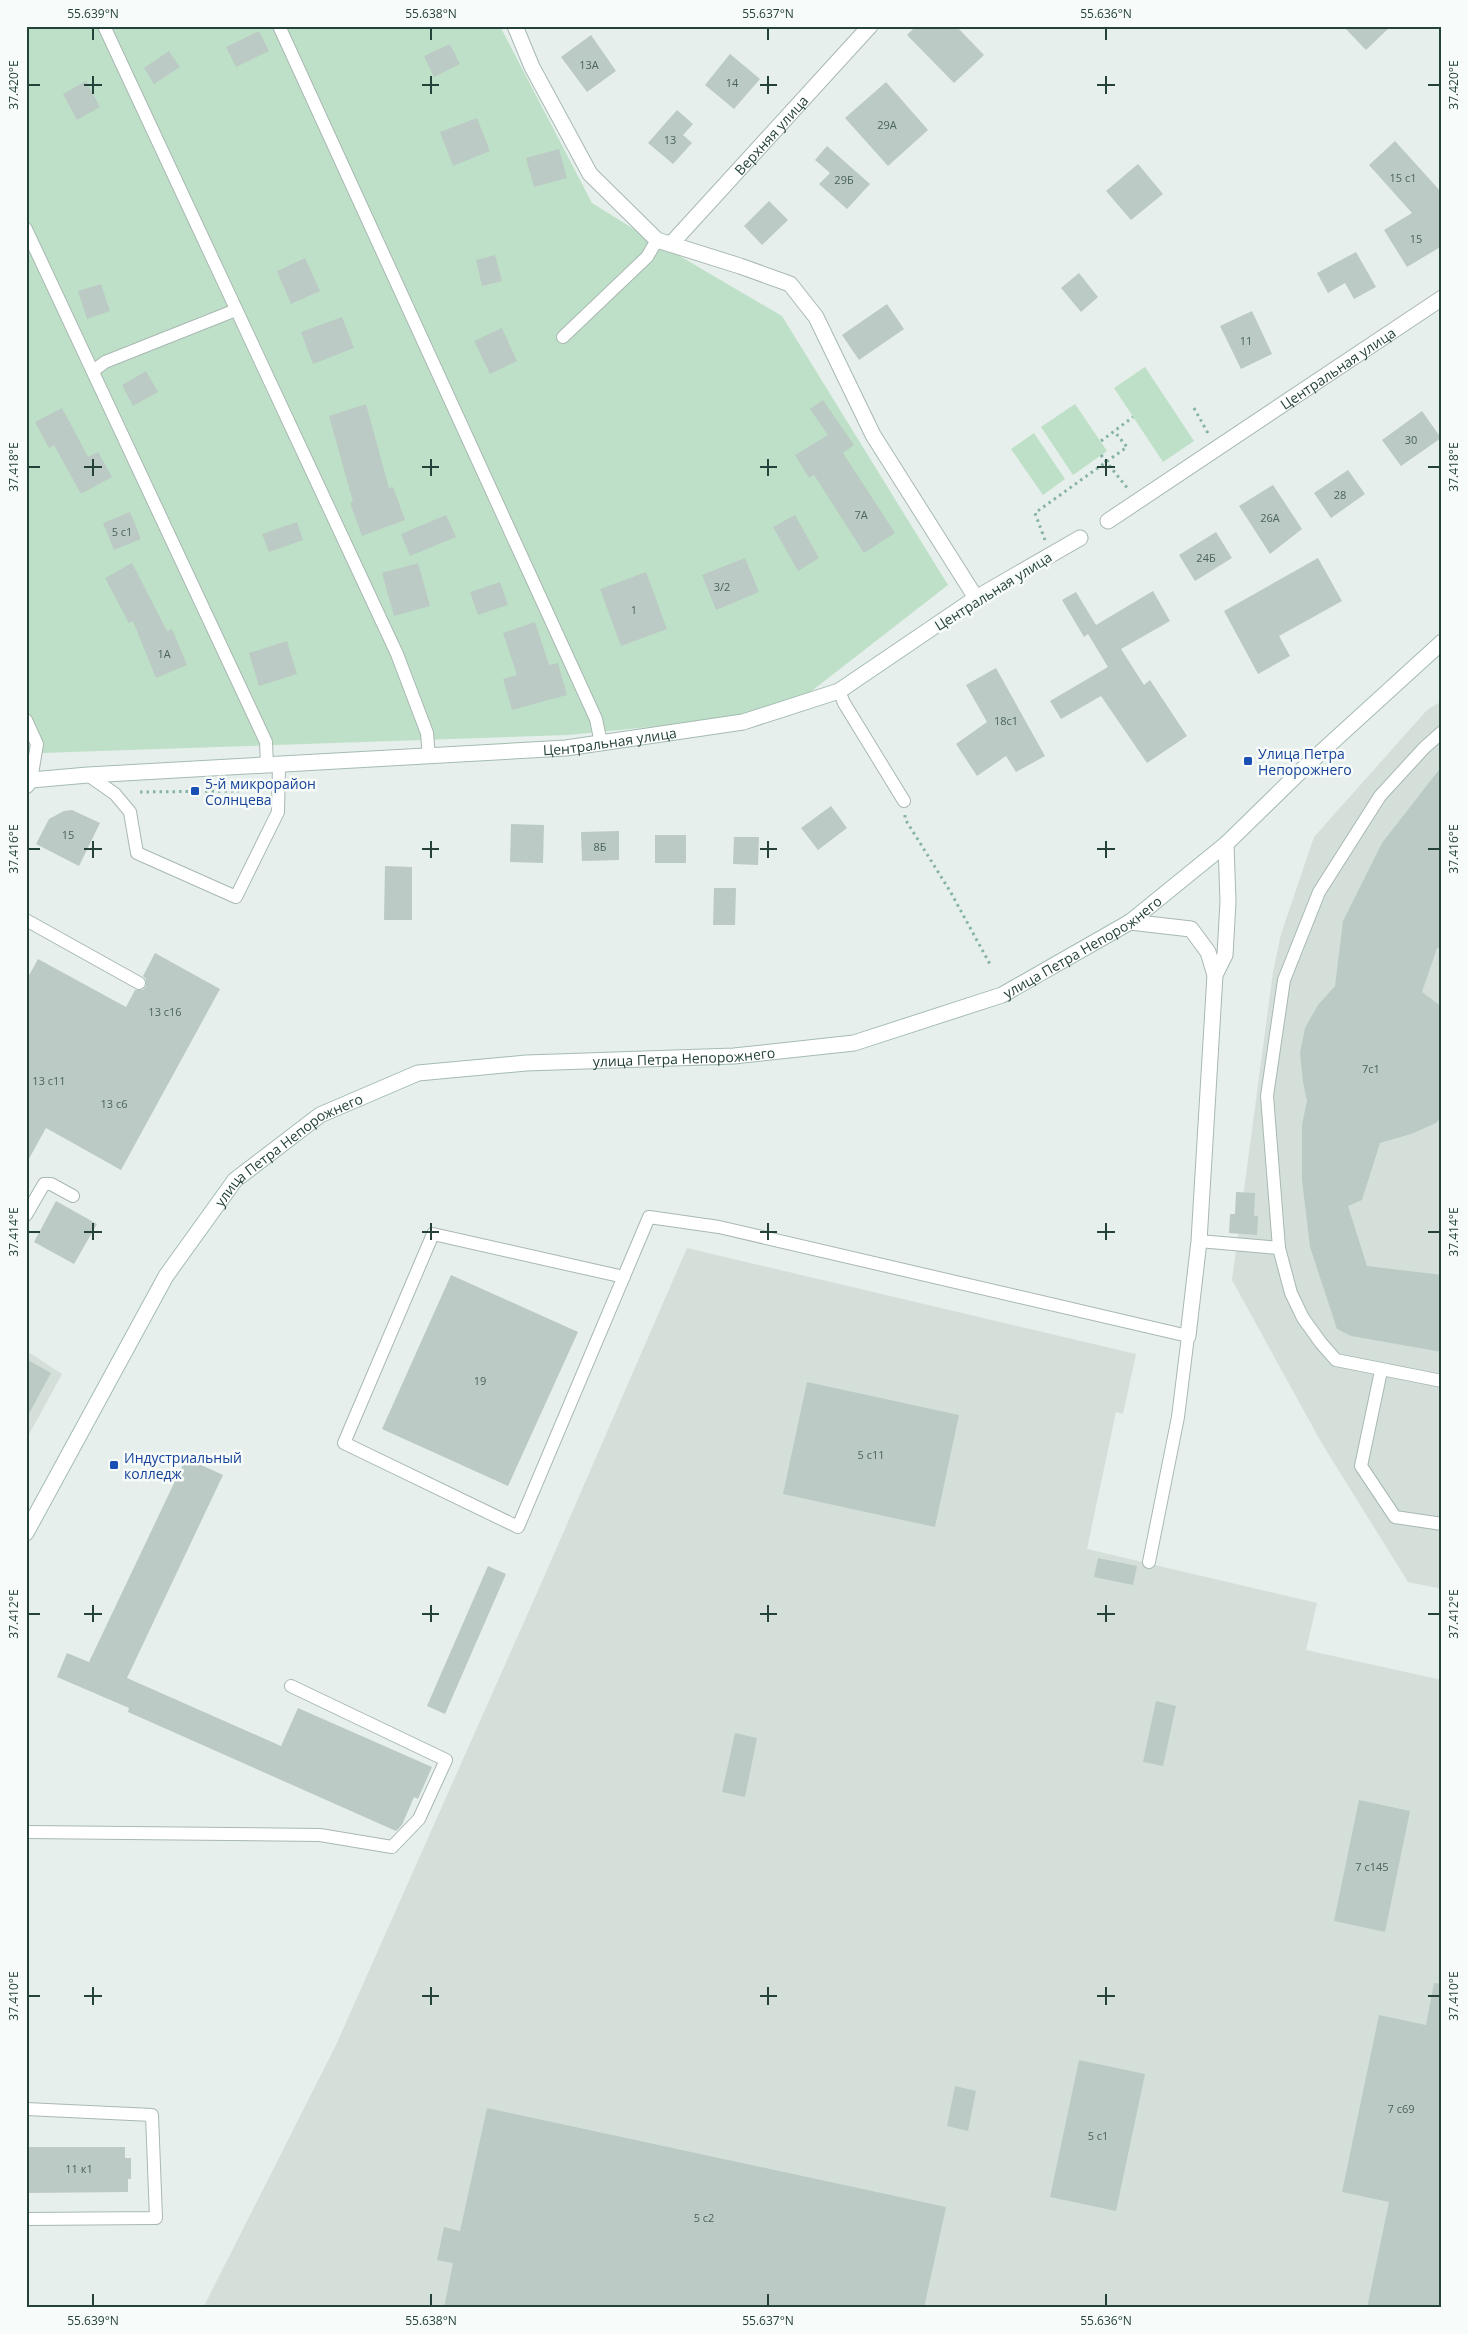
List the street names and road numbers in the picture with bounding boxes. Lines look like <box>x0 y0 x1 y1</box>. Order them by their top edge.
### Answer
street label: Верхняя улица <box>730 91 812 179</box>
street label: Центральная улица <box>1276 322 1399 413</box>
street label: Центральная улица <box>931 547 1055 635</box>
street label: Центральная улица <box>542 722 678 759</box>
street label: улица Петра Непорожнего <box>999 891 1165 1002</box>
street label: улица Петра Непорожнего <box>592 1042 776 1070</box>
street label: улица Петра Непорожнего <box>210 1088 365 1210</box>

